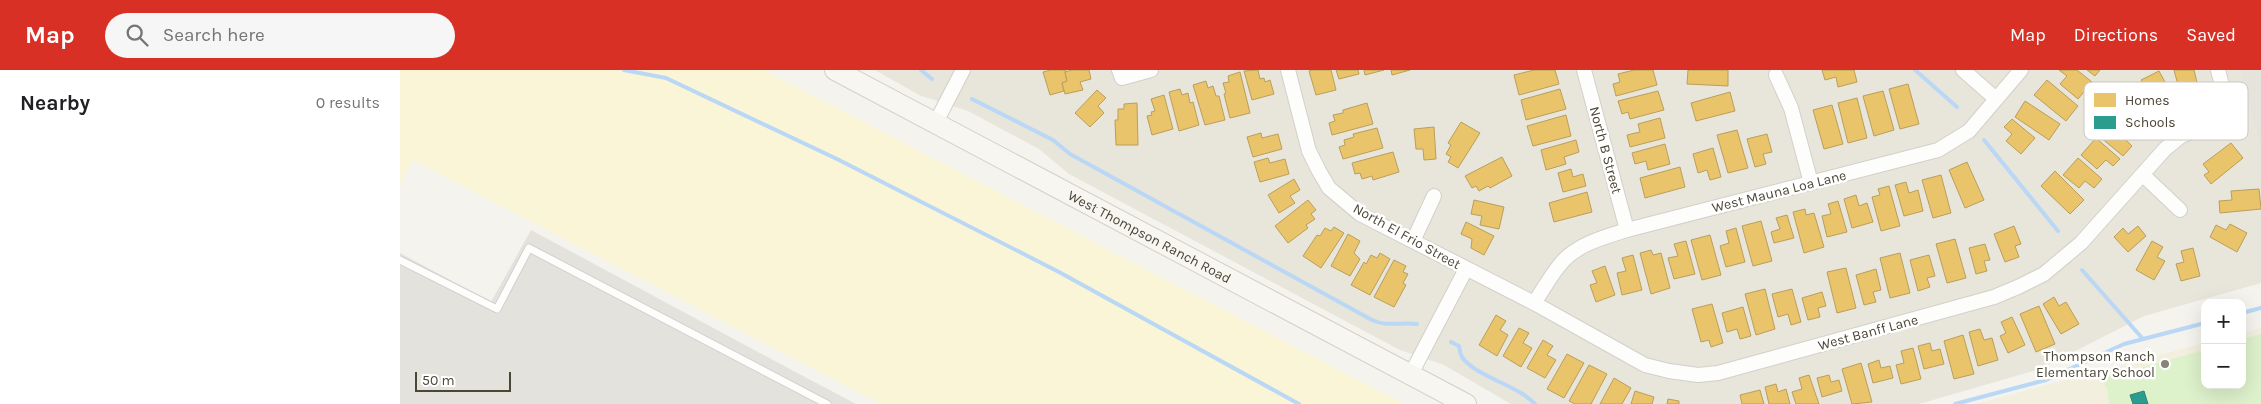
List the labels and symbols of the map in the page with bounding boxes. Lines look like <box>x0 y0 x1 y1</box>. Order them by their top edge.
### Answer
legend <box>2084 82 2248 140</box>
text: Homes <box>2125 92 2170 109</box>
street label: North B Street <box>1586 105 1625 196</box>
text: Schools <box>2125 114 2176 131</box>
street label: West Mauna Loa Lane <box>1710 167 1848 216</box>
street label: West Thompson Ranch Road <box>1065 187 1234 287</box>
street label: North El Frio Street <box>1350 200 1464 273</box>
street label: West Banff Lane <box>1816 311 1920 354</box>
place label: Thompson Ranch Elementary School <box>2036 348 2155 381</box>
marker: Thompson Ranch Elementary School <box>2159 358 2171 370</box>
scale bar <box>415 369 511 392</box>

